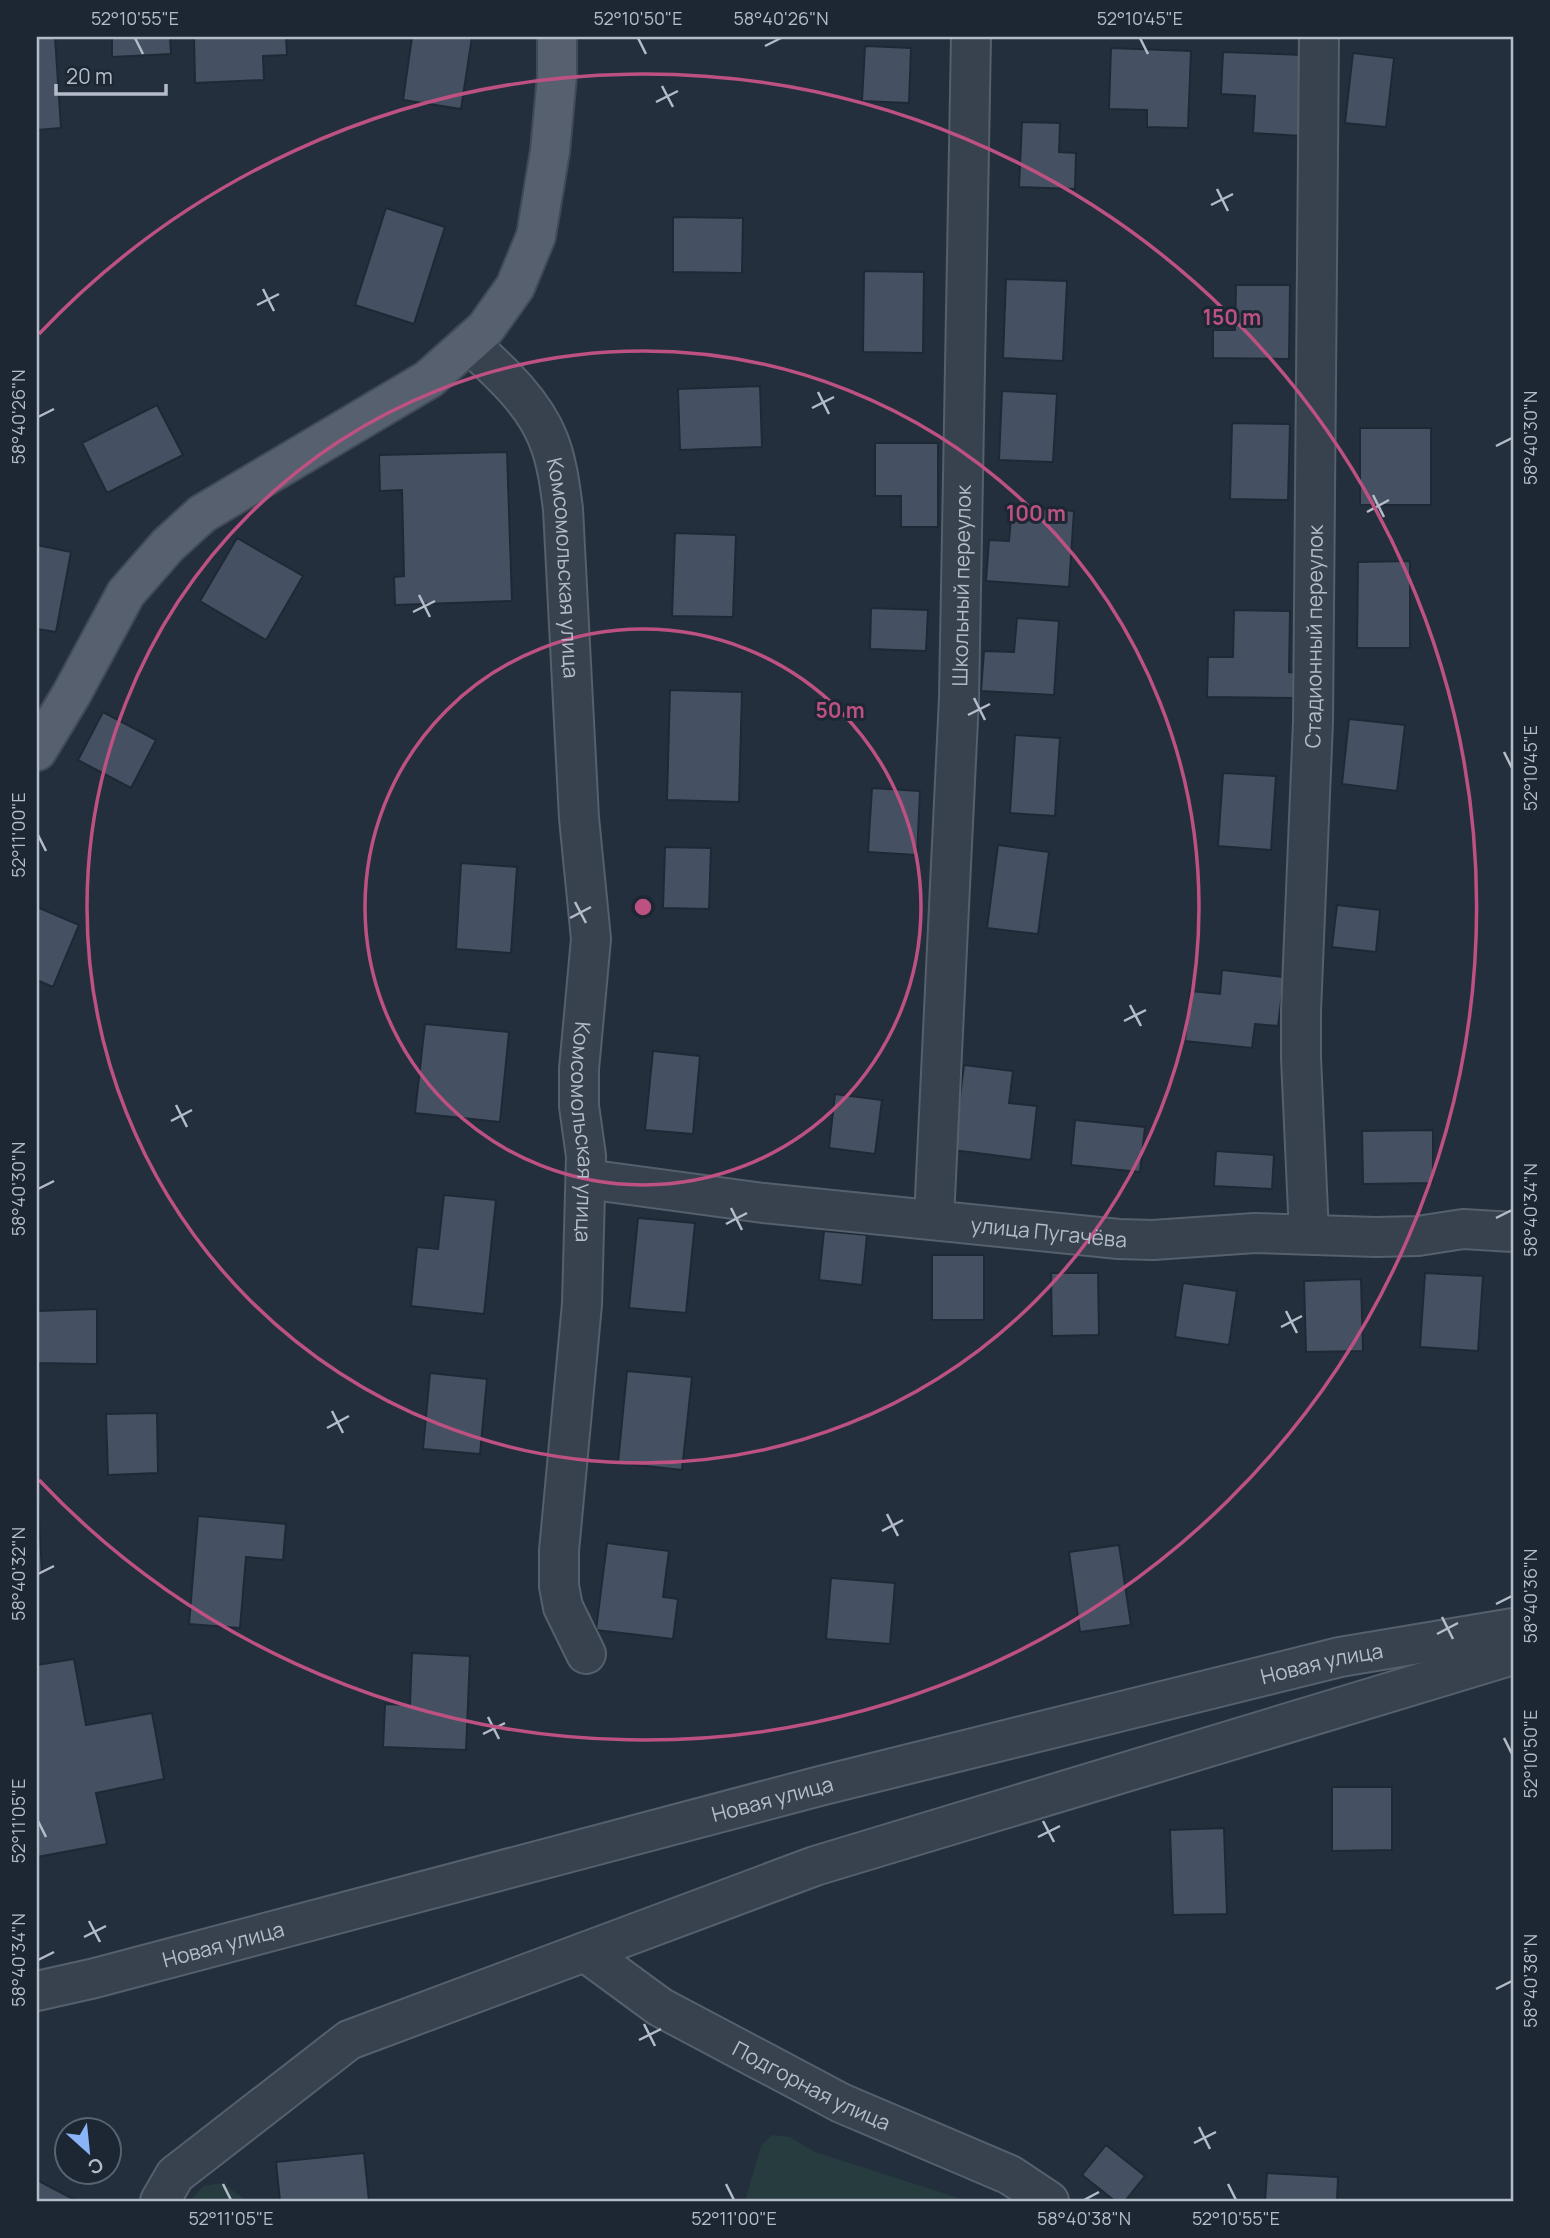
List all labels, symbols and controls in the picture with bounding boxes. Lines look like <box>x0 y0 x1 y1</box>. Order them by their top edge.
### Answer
text: 52°10'55"E <box>91 6 179 30</box>
text: 52°10'50"E <box>594 6 682 30</box>
text: 58°40'26"N <box>733 6 829 30</box>
text: 52°10'45"E <box>1097 6 1183 30</box>
scale bar <box>56 52 166 96</box>
text: 20 m <box>66 62 113 90</box>
text: 150 m <box>1203 303 1261 331</box>
text: 58°40'26"N <box>6 369 30 465</box>
text: 58°40'30"N <box>1518 391 1542 485</box>
street label: Комсомольская улица <box>541 455 586 679</box>
street label: Школьный переулок <box>945 484 977 687</box>
text: 100 m <box>1006 499 1066 527</box>
street label: Стадионный переулок <box>1298 524 1329 749</box>
text: 50 m <box>815 696 865 724</box>
text: 52°10'45"E <box>1518 725 1542 811</box>
text: 52°11'00"E <box>6 792 30 878</box>
centre of rings <box>631 895 655 919</box>
street label: Комсомольская улица <box>565 1020 600 1243</box>
text: 58°40'30"N <box>6 1142 30 1236</box>
text: 58°40'34"N <box>1518 1163 1542 1257</box>
street label: улица Пугачёва <box>969 1210 1127 1253</box>
text: 58°40'32"N <box>6 1527 30 1621</box>
text: 58°40'36"N <box>1518 1549 1542 1643</box>
street label: Новая улица <box>1257 1636 1385 1690</box>
text: 52°10'50"E <box>1518 1710 1542 1798</box>
street label: Новая улица <box>708 1769 836 1828</box>
text: 52°11'05"E <box>6 1779 30 1863</box>
text: 58°40'34"N <box>6 1913 30 2007</box>
street label: Новая улица <box>159 1915 287 1974</box>
text: 58°40'38"N <box>1518 1934 1542 2028</box>
street label: Подгорная улица <box>728 2034 895 2137</box>
north arrow <box>52 2116 122 2186</box>
text: С <box>84 2151 108 2181</box>
text: 52°11'05"E <box>189 2206 273 2230</box>
text: 52°11'00"E <box>691 2206 777 2230</box>
text: 58°40'38"N <box>1037 2206 1131 2230</box>
text: 52°10'55"E <box>1192 2206 1280 2230</box>

